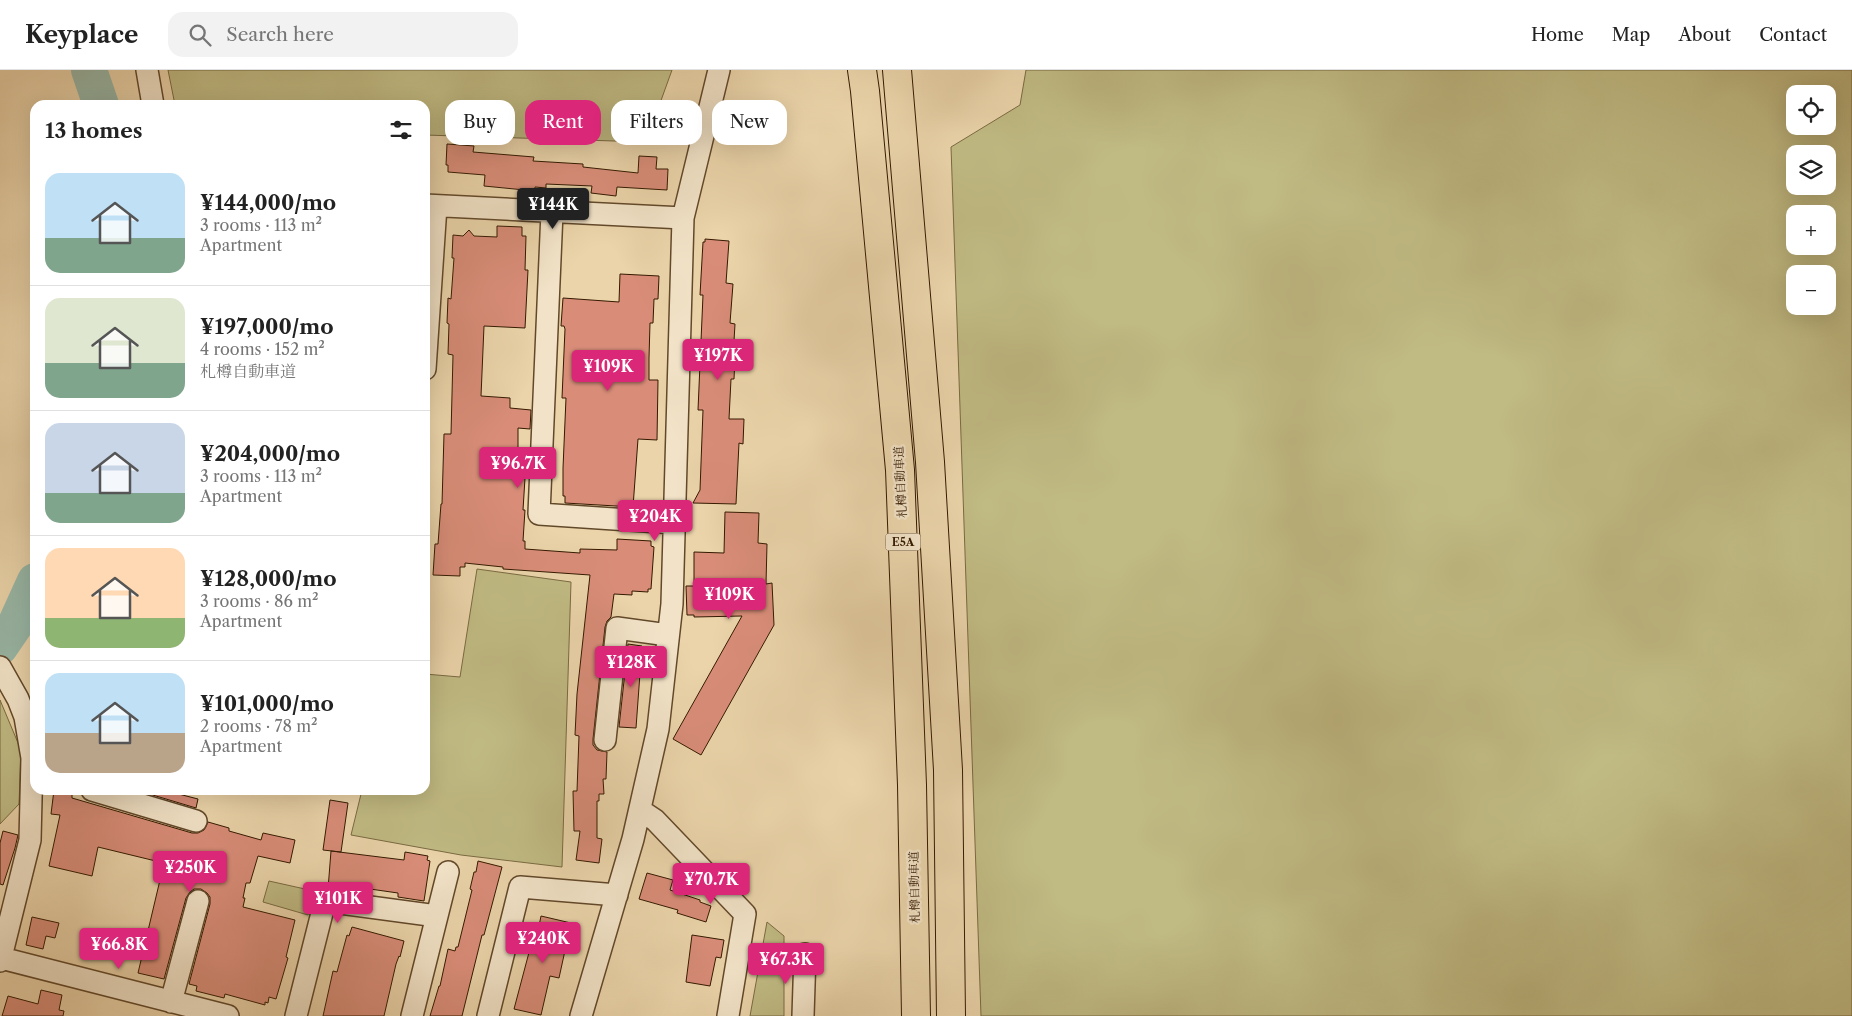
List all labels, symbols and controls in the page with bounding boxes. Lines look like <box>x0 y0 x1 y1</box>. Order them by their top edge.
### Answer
search box <box>168 12 518 57</box>
text: Keyplace <box>25 20 138 49</box>
icon: search <box>186 21 214 49</box>
text: Search here <box>226 23 334 46</box>
text: Home <box>1531 24 1584 46</box>
text: Map <box>1612 24 1650 46</box>
text: About <box>1678 24 1731 46</box>
text: Contact <box>1759 24 1827 46</box>
map controls <box>1786 85 1836 315</box>
button: locate <box>1786 85 1836 135</box>
chip: Buy <box>445 100 515 145</box>
chip: Rent <box>525 100 601 145</box>
chip: Filters <box>611 100 702 145</box>
chip: New <box>712 100 787 145</box>
icon: filters <box>387 116 415 144</box>
text: 13 homes <box>45 118 143 143</box>
button: layers <box>1786 145 1836 195</box>
pin: ¥144K <box>518 188 588 230</box>
text: ¥144,000/mo <box>200 190 336 215</box>
icon: home <box>85 193 145 253</box>
text: ¥144K <box>528 194 578 214</box>
button: + <box>1786 205 1836 255</box>
text: 3 rooms · 113 m² <box>200 215 322 235</box>
text: Apartment <box>200 235 282 255</box>
button: − <box>1786 265 1836 315</box>
text: ¥197,000/mo <box>200 314 334 339</box>
icon: home <box>85 318 145 378</box>
pin: ¥197K <box>683 338 753 381</box>
text: 4 rooms · 152 m² <box>200 339 325 359</box>
text: ¥197K <box>694 345 742 365</box>
pin: ¥109K <box>573 350 643 392</box>
text: ¥109K <box>583 356 633 376</box>
text: 札樽自動車道 <box>200 361 296 381</box>
text: ¥204,000/mo <box>200 441 340 466</box>
icon: home <box>85 443 145 503</box>
pin: ¥96.7K <box>477 446 559 489</box>
street label: 札樽自動車道 <box>891 446 909 518</box>
text: ¥96.7K <box>490 453 546 473</box>
text: 3 rooms · 113 m² <box>200 466 322 486</box>
text: Apartment <box>200 486 282 506</box>
pin: ¥204K <box>620 500 690 542</box>
text: ¥204K <box>629 506 681 526</box>
road number: E5A <box>886 534 920 551</box>
text: ¥128,000/mo <box>200 566 337 591</box>
icon: home <box>85 568 145 628</box>
pin: ¥109K <box>694 578 764 620</box>
text: ¥109K <box>704 584 754 604</box>
text: 3 rooms · 86 m² <box>200 591 319 611</box>
text: Apartment <box>200 611 282 631</box>
pin: ¥128K <box>596 646 666 688</box>
text: ¥128K <box>606 652 656 672</box>
text: ¥101,000/mo <box>200 691 334 716</box>
icon: home <box>85 693 145 753</box>
text: 2 rooms · 78 m² <box>200 716 318 736</box>
text: Apartment <box>200 736 282 756</box>
pin: ¥250K <box>155 850 225 893</box>
street label: 札樽自動車道 <box>906 851 922 923</box>
text: ¥250K <box>164 857 216 877</box>
pin: ¥70.7K <box>670 862 752 905</box>
text: ¥70.7K <box>684 869 738 889</box>
pin: ¥101K <box>303 882 373 924</box>
text: ¥101K <box>314 888 362 908</box>
pin: ¥240K <box>508 922 578 964</box>
pin: ¥66.8K <box>78 928 160 970</box>
text: ¥240K <box>517 928 569 948</box>
text: ¥66.8K <box>90 934 148 954</box>
pin: ¥67.3K <box>745 942 827 985</box>
text: ¥67.3K <box>759 949 813 969</box>

